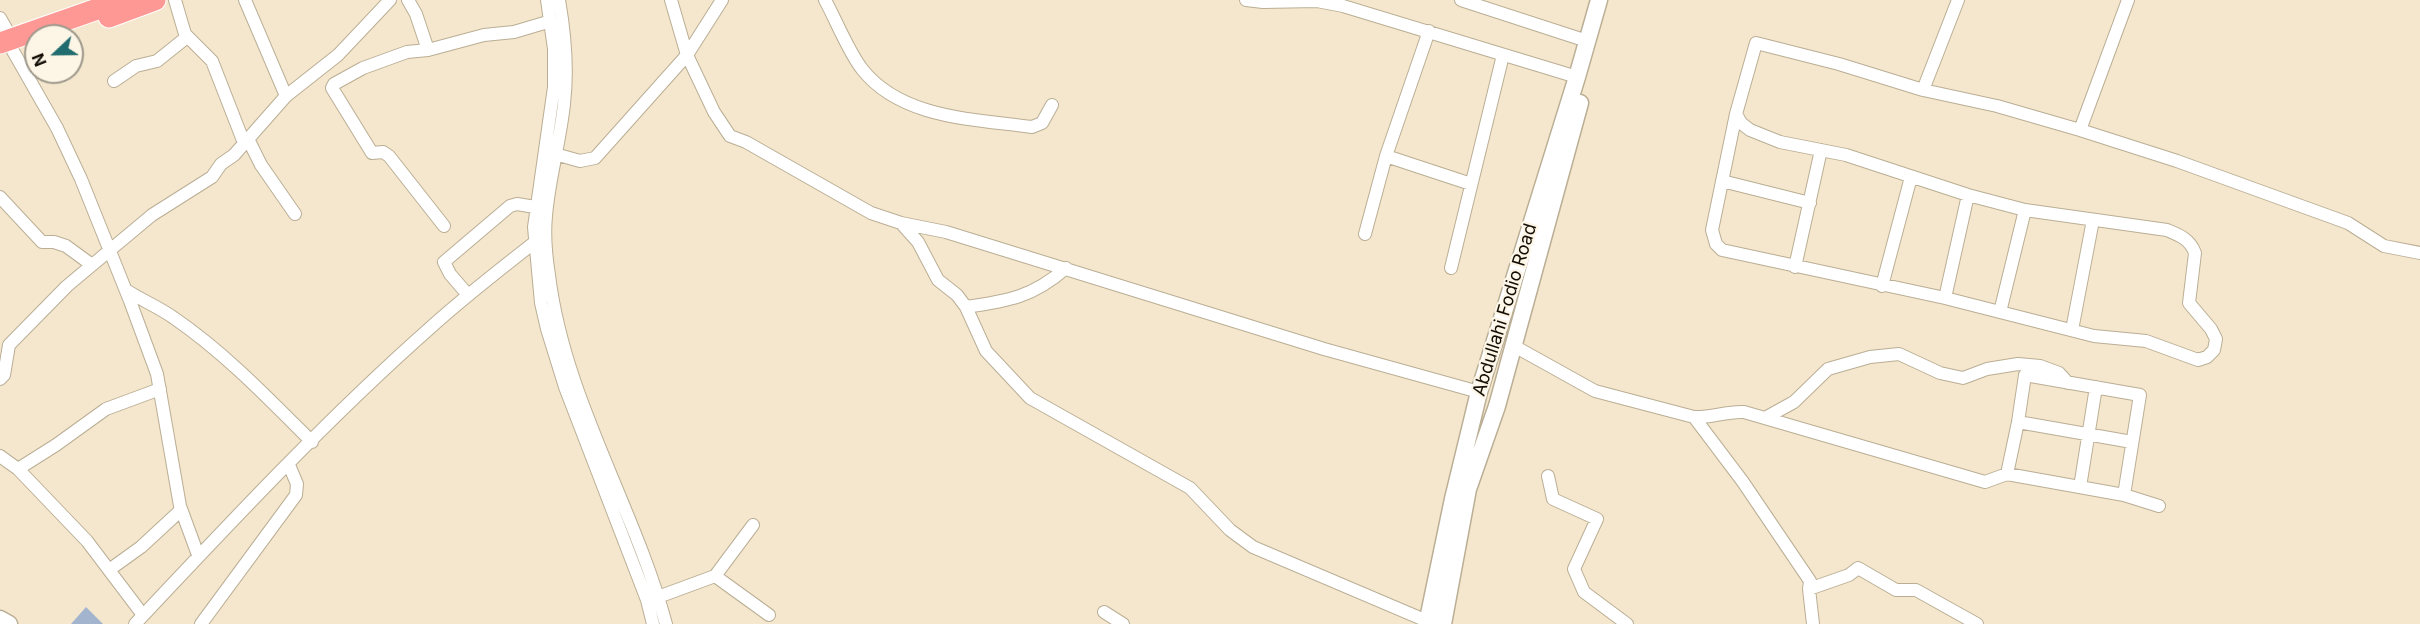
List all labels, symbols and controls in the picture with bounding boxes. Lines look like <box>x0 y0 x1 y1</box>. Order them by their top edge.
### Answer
north arrow <box>24 24 84 84</box>
text: N <box>28 51 51 69</box>
street label: Abdullahi Fodio Road <box>1468 221 1542 399</box>

